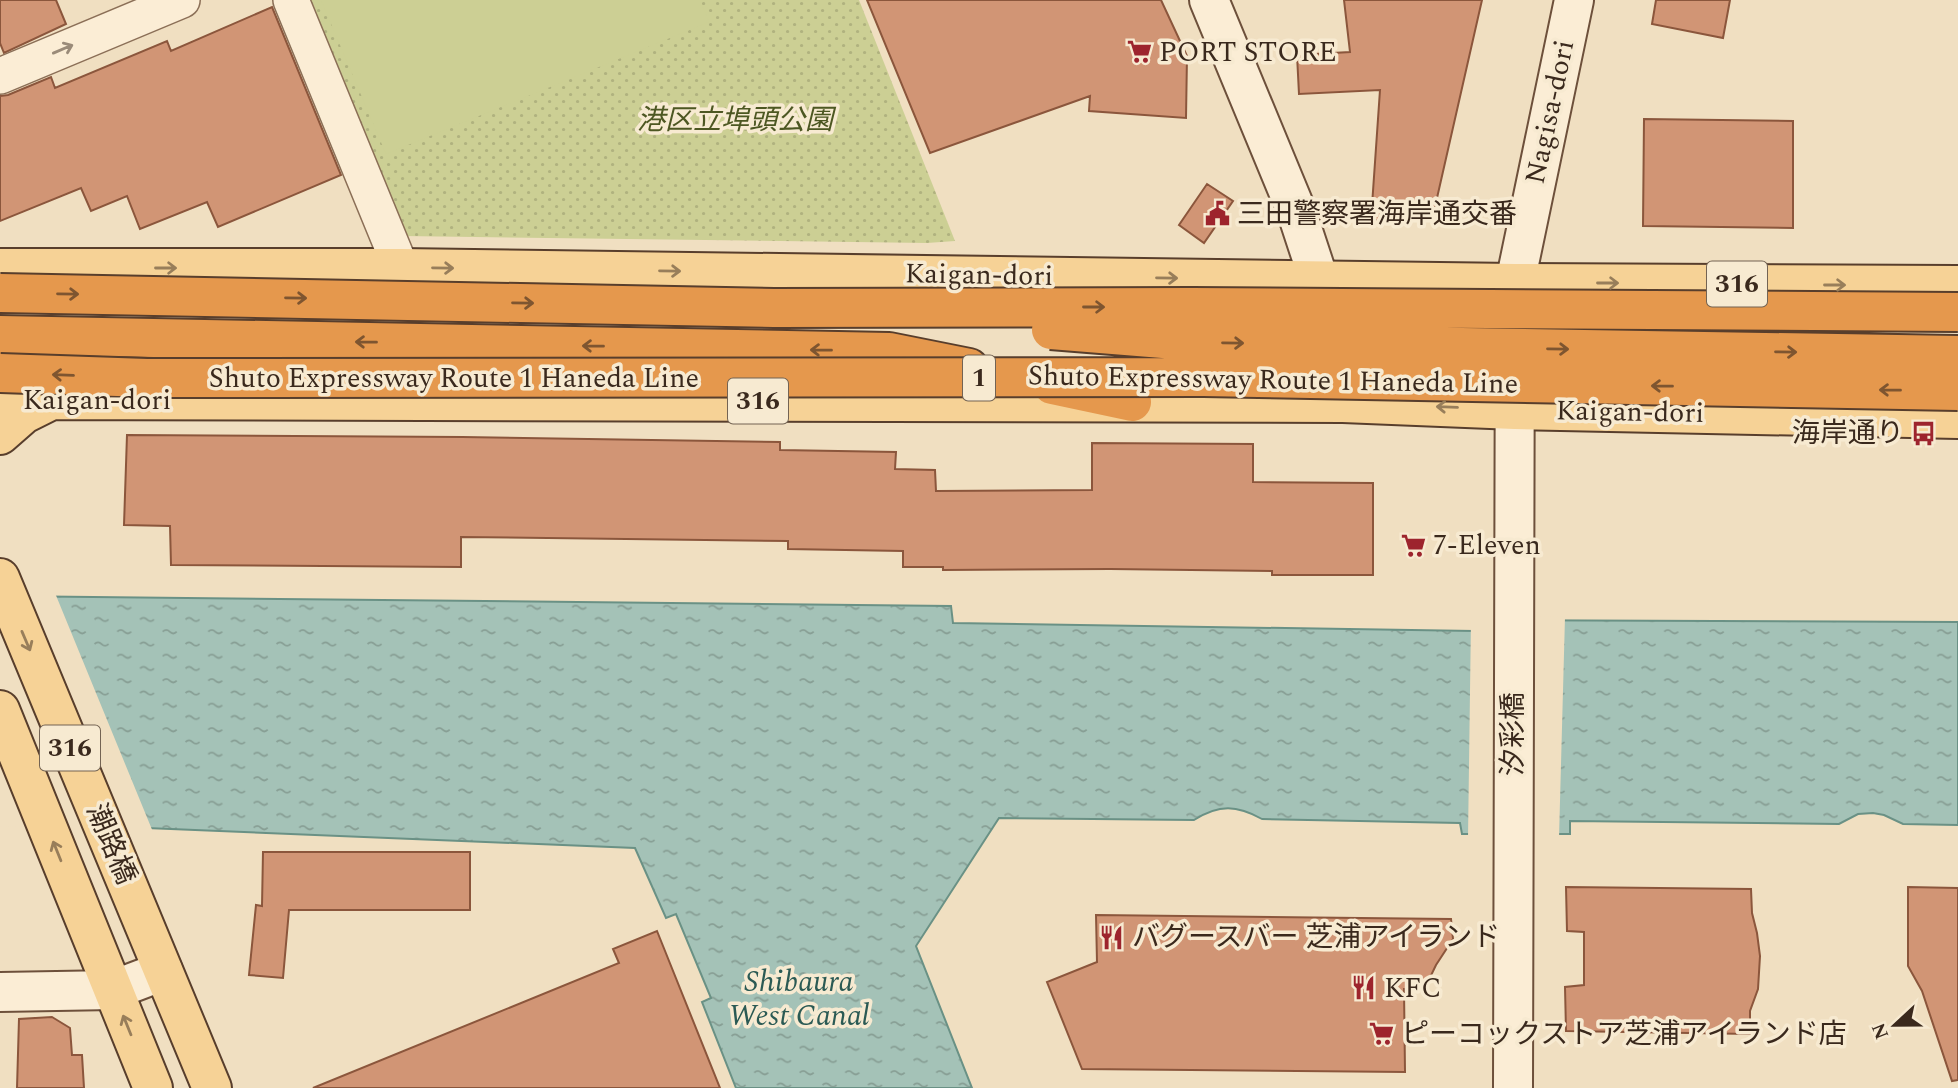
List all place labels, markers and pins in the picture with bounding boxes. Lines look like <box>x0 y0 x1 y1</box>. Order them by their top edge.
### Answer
place label: PORT STORE <box>1159 31 1337 74</box>
supermarket icon: PORT STORE <box>1125 38 1153 66</box>
place label: 三田警察署海岸通交番 <box>1237 193 1517 236</box>
public building icon: 三田警察署海岸通交番 <box>1203 200 1231 228</box>
place label: 海岸通り <box>1792 412 1904 455</box>
bus stop icon: 海岸通り <box>1910 419 1938 447</box>
place label: 7-Eleven <box>1433 524 1541 567</box>
supermarket icon: 7-Eleven <box>1399 531 1427 559</box>
place label: バグースバー 芝浦アイランド <box>1132 916 1500 959</box>
restaurant icon: バグースバー 芝浦アイランド <box>1098 923 1126 951</box>
place label: KFC <box>1384 967 1442 1010</box>
restaurant icon: KFC <box>1350 974 1378 1002</box>
place label: ピーコックストア芝浦アイランド店 <box>1401 1013 1847 1056</box>
supermarket icon: ピーコックストア芝浦アイランド店 <box>1367 1020 1395 1048</box>

